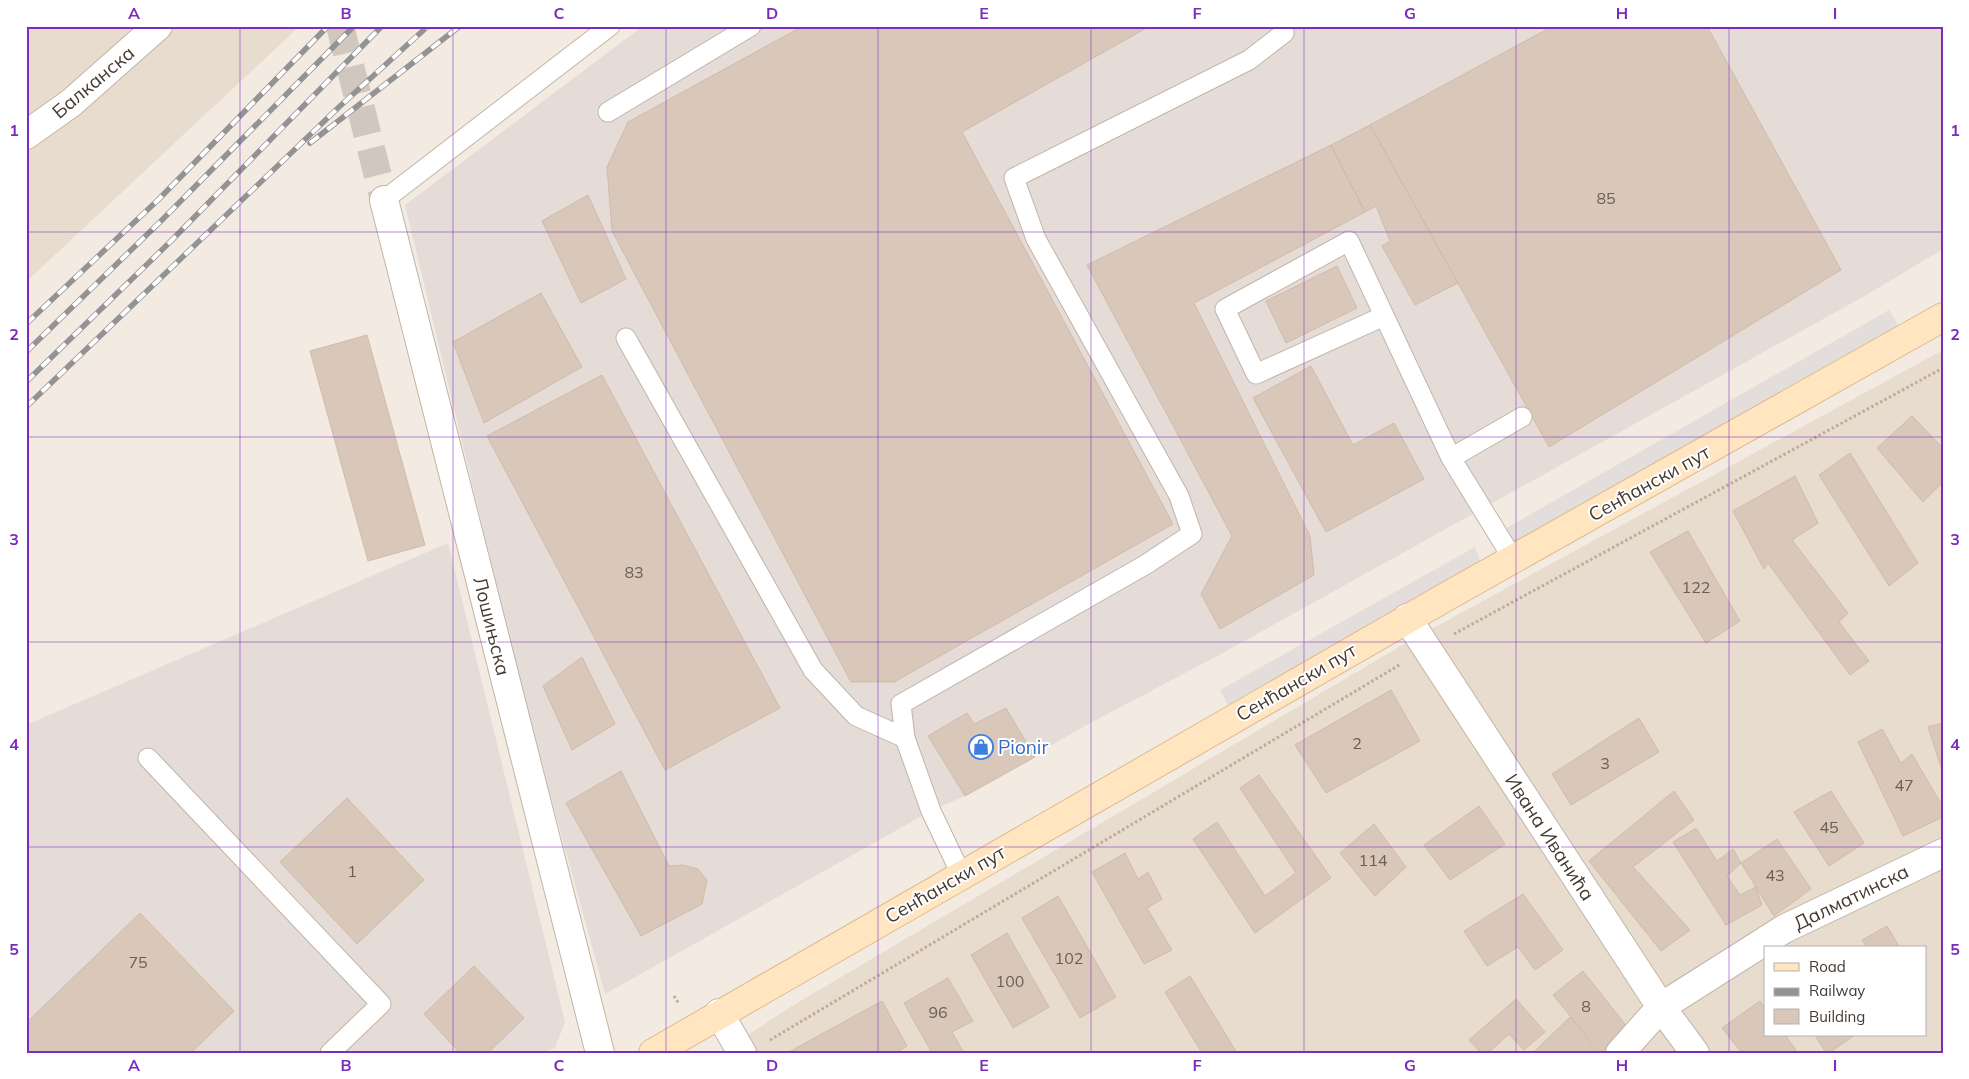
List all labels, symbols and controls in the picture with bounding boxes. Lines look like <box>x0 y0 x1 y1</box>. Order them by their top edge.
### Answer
text: A <box>128 3 140 23</box>
text: B <box>340 3 352 23</box>
text: C <box>554 3 565 23</box>
text: D <box>766 3 778 23</box>
text: E <box>979 3 989 23</box>
text: F <box>1192 3 1202 23</box>
text: G <box>1404 3 1416 23</box>
text: H <box>1616 3 1628 23</box>
text: I <box>1833 3 1837 23</box>
street label: Балканска <box>47 41 139 123</box>
text: 1 <box>9 120 19 140</box>
text: 1 <box>1950 120 1960 140</box>
house number: 85 <box>1596 188 1616 208</box>
text: 2 <box>9 324 19 344</box>
text: 2 <box>1950 324 1960 344</box>
street label: Сенћански пут <box>1584 440 1714 526</box>
text: 3 <box>9 529 19 549</box>
text: 3 <box>1950 529 1960 549</box>
house number: 83 <box>624 562 644 582</box>
street label: Лошињска <box>468 574 516 678</box>
house number: 122 <box>1682 577 1710 597</box>
street label: Сенћански пут <box>1231 638 1361 726</box>
house number: 2 <box>1352 733 1362 753</box>
text: 4 <box>9 734 19 754</box>
shop icon: Pionir <box>968 734 994 760</box>
text: 4 <box>1950 734 1960 754</box>
place label: Pionir <box>998 735 1048 759</box>
house number: 3 <box>1600 753 1610 773</box>
street label: Ивана Иванића <box>1500 769 1600 905</box>
house number: 47 <box>1894 775 1914 795</box>
house number: 45 <box>1819 817 1839 837</box>
street label: Сенћански пут <box>880 840 1010 928</box>
house number: 114 <box>1359 850 1388 870</box>
street label: Далматинска <box>1790 859 1912 935</box>
house number: 1 <box>347 861 357 881</box>
house number: 43 <box>1765 865 1785 885</box>
text: 5 <box>9 939 19 959</box>
text: 5 <box>1950 939 1960 959</box>
legend <box>1764 946 1926 1036</box>
house number: 102 <box>1055 948 1083 968</box>
house number: 75 <box>128 952 148 972</box>
text: Road <box>1809 957 1846 976</box>
house number: 100 <box>996 971 1024 991</box>
text: Railway <box>1809 981 1865 1000</box>
house number: 8 <box>1581 996 1591 1016</box>
house number: 96 <box>928 1002 948 1022</box>
text: Building <box>1809 1007 1865 1026</box>
text: A <box>128 1055 140 1075</box>
text: B <box>340 1055 352 1075</box>
text: C <box>554 1055 565 1075</box>
text: D <box>766 1055 778 1075</box>
text: E <box>979 1055 989 1075</box>
text: F <box>1192 1055 1202 1075</box>
text: G <box>1404 1055 1416 1075</box>
text: H <box>1616 1055 1628 1075</box>
text: I <box>1833 1055 1837 1075</box>

